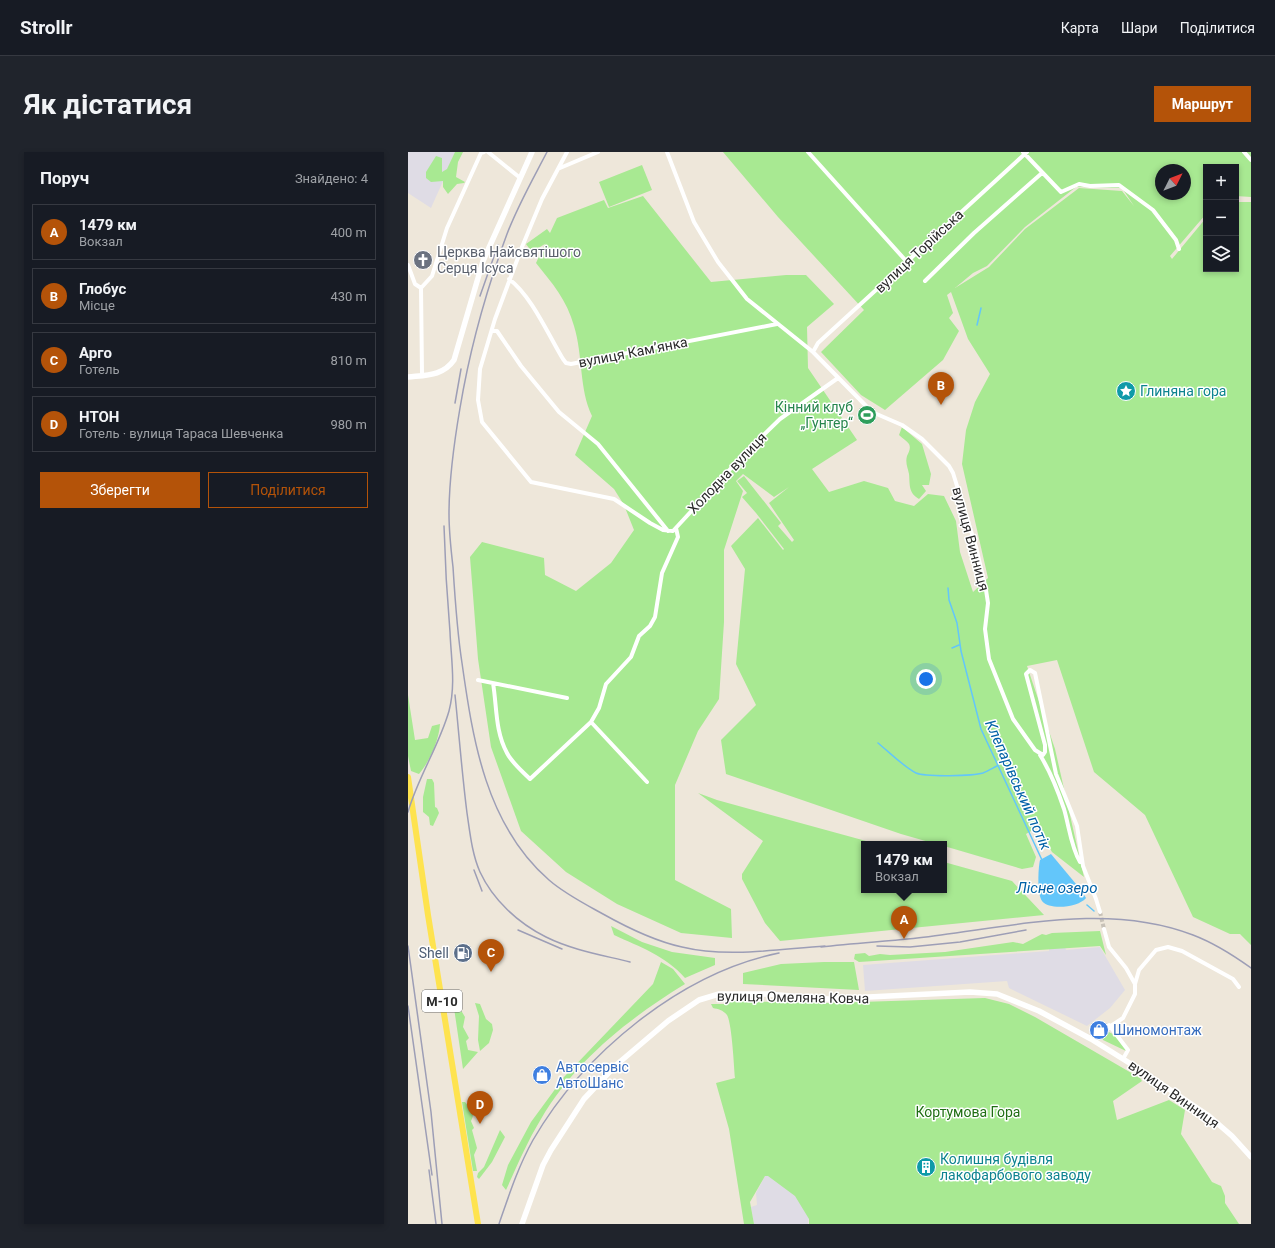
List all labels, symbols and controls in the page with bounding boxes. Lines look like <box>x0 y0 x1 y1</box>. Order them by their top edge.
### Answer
text: Strollr <box>20 16 73 39</box>
text: Карта <box>1061 20 1099 36</box>
text: Шари <box>1121 20 1158 36</box>
text: Поділитися <box>1180 20 1255 36</box>
button: Маршрут <box>1154 86 1251 122</box>
text: Як дістатися <box>24 88 192 121</box>
north arrow <box>1155 164 1191 200</box>
map controls <box>1203 164 1239 272</box>
button: + <box>1203 164 1239 200</box>
text: Поруч <box>40 168 89 188</box>
text: Знайдено: 4 <box>295 171 368 186</box>
button: − <box>1203 200 1239 236</box>
street label: вулиця Торійська <box>872 206 966 296</box>
text: 1479 км <box>79 216 137 234</box>
text: A <box>50 225 58 240</box>
text: 400 m <box>330 225 367 240</box>
text: Вокзал <box>79 234 123 249</box>
button: layers <box>1203 236 1239 272</box>
place label: Церква Найсвятішого Серця Ісуса <box>437 244 581 276</box>
church icon: Церква Найсвятішого Серця Ісуса <box>412 249 434 271</box>
text: Глобус <box>79 280 126 298</box>
text: B <box>50 289 58 304</box>
text: 430 m <box>330 289 367 304</box>
text: Місце <box>79 298 115 313</box>
street label: вулиця Камʼянка <box>577 334 689 370</box>
text: Арго <box>79 344 112 362</box>
text: C <box>50 353 58 368</box>
text: 810 m <box>330 353 367 368</box>
text: Готель <box>79 362 120 377</box>
pin: B <box>928 372 954 405</box>
place icon: Глиняна гора <box>1115 380 1137 402</box>
place label: Глиняна гора <box>1140 383 1226 399</box>
place label: Кінний клуб „Гунтер“ <box>775 399 853 431</box>
sports icon: Кінний клуб „Гунтер“ <box>856 404 878 426</box>
text: НТОН <box>79 408 119 426</box>
text: D <box>50 417 58 432</box>
text: 980 m <box>330 417 367 432</box>
text: Готель · вулиця Тараса Шевченка <box>79 426 283 441</box>
street label: Холодна вулиця <box>684 429 770 517</box>
button: Зберегти <box>40 472 200 508</box>
button: Поділитися <box>208 472 368 508</box>
street label: вулиця Винниця <box>949 485 993 593</box>
your location <box>916 669 936 689</box>
water label: Клепарівський потік <box>981 717 1055 854</box>
popup <box>861 841 947 893</box>
text: 1479 км <box>875 851 933 869</box>
text: Вокзал <box>875 869 919 884</box>
water label: Лісне озеро <box>1015 879 1098 897</box>
pin: A <box>891 906 917 939</box>
pin: C <box>478 939 504 972</box>
fuel station icon: Shell <box>452 942 474 964</box>
place label: Shell <box>419 945 449 961</box>
street label: вулиця Омеляна Ковча <box>717 988 869 1006</box>
road number: М-10 <box>422 990 462 1012</box>
shop icon: Шиномонтаж <box>1088 1019 1110 1041</box>
place label: Шиномонтаж <box>1113 1022 1202 1038</box>
street label: вулиця Винниця <box>1126 1057 1222 1131</box>
place label: Автосервіс АвтоШанс <box>556 1059 629 1091</box>
shop icon: Автосервіс АвтоШанс <box>531 1064 553 1086</box>
pin: D <box>467 1091 493 1124</box>
park label: Кортумова Гора <box>916 1104 1020 1120</box>
place label: Колишня будівля лакофарбового заводу <box>940 1151 1091 1183</box>
building icon: Колишня будівля лакофарбового заводу <box>915 1156 937 1178</box>

